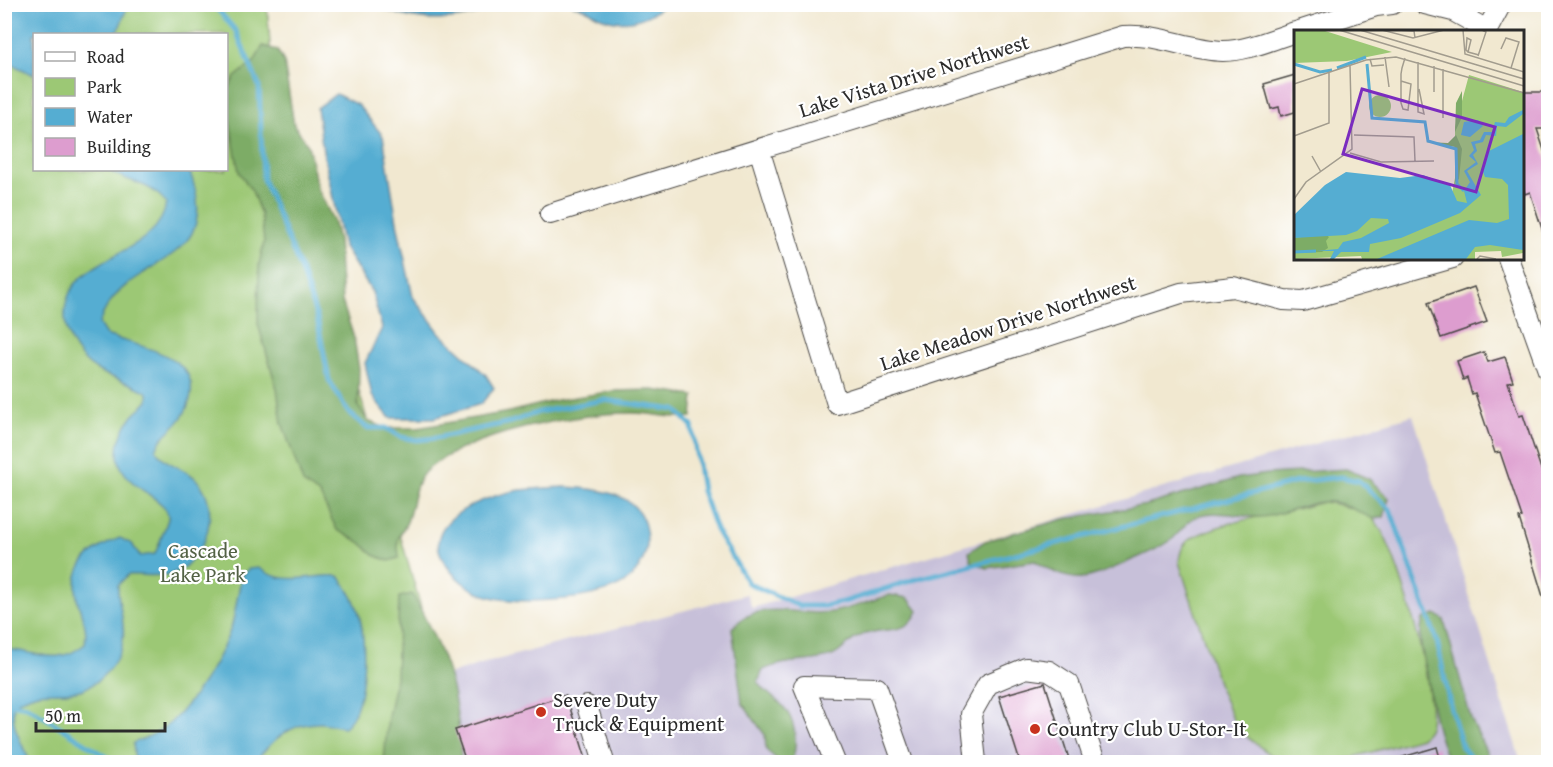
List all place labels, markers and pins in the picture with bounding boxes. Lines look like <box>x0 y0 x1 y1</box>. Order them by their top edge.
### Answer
place label: Severe Duty Truck & Equipment <box>553 684 725 739</box>
marker: Severe Duty Truck & Equipment <box>534 705 548 719</box>
place label: Country Club U-Stor-It <box>1047 713 1247 744</box>
marker: Country Club U-Stor-It <box>1028 722 1042 736</box>

